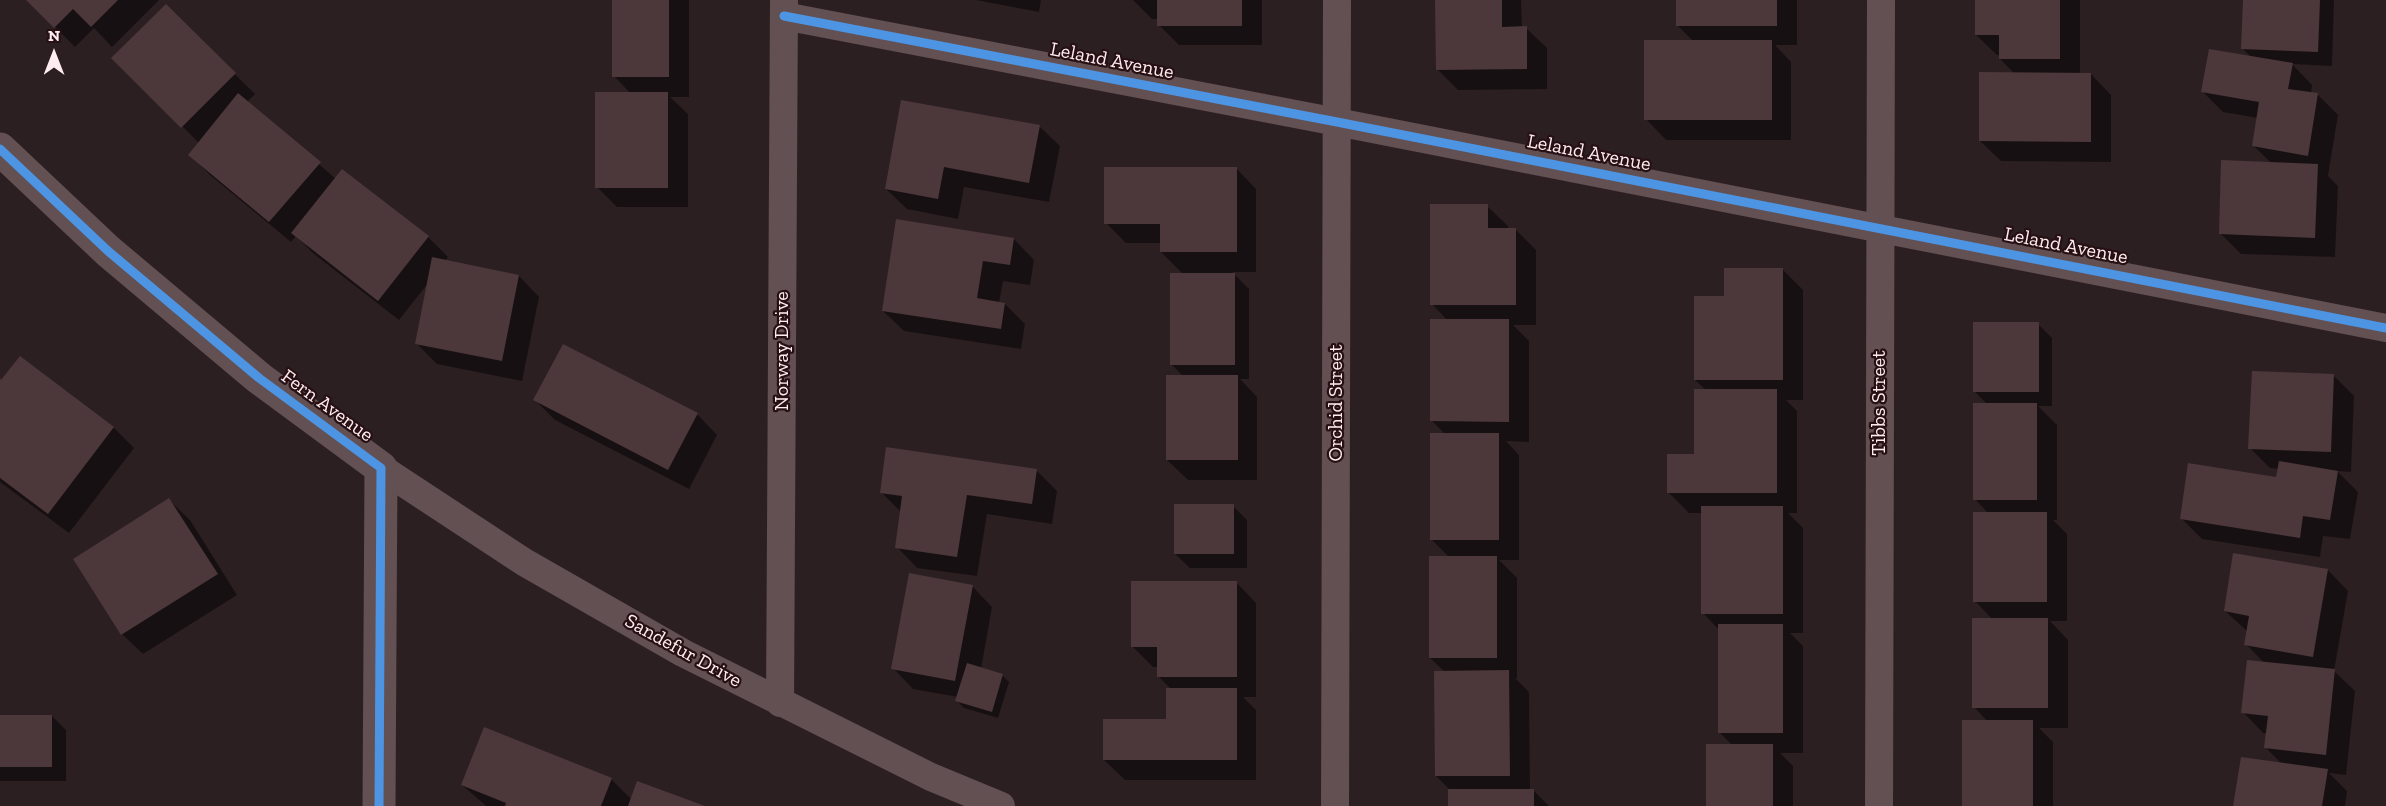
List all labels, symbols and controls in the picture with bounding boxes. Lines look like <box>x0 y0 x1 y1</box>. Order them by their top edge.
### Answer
north arrow <box>24 24 84 84</box>
text: N <box>48 26 60 45</box>
street label: Leland Avenue <box>1048 37 1176 85</box>
street label: Leland Avenue <box>1525 129 1653 177</box>
street label: Leland Avenue <box>2002 222 2130 270</box>
street label: Norway Drive <box>770 291 794 411</box>
street label: Orchid Street <box>1324 344 1348 462</box>
street label: Tibbs Street <box>1867 350 1891 456</box>
street label: Fern Avenue <box>276 365 378 447</box>
street label: Sandefur Drive <box>620 609 746 693</box>

